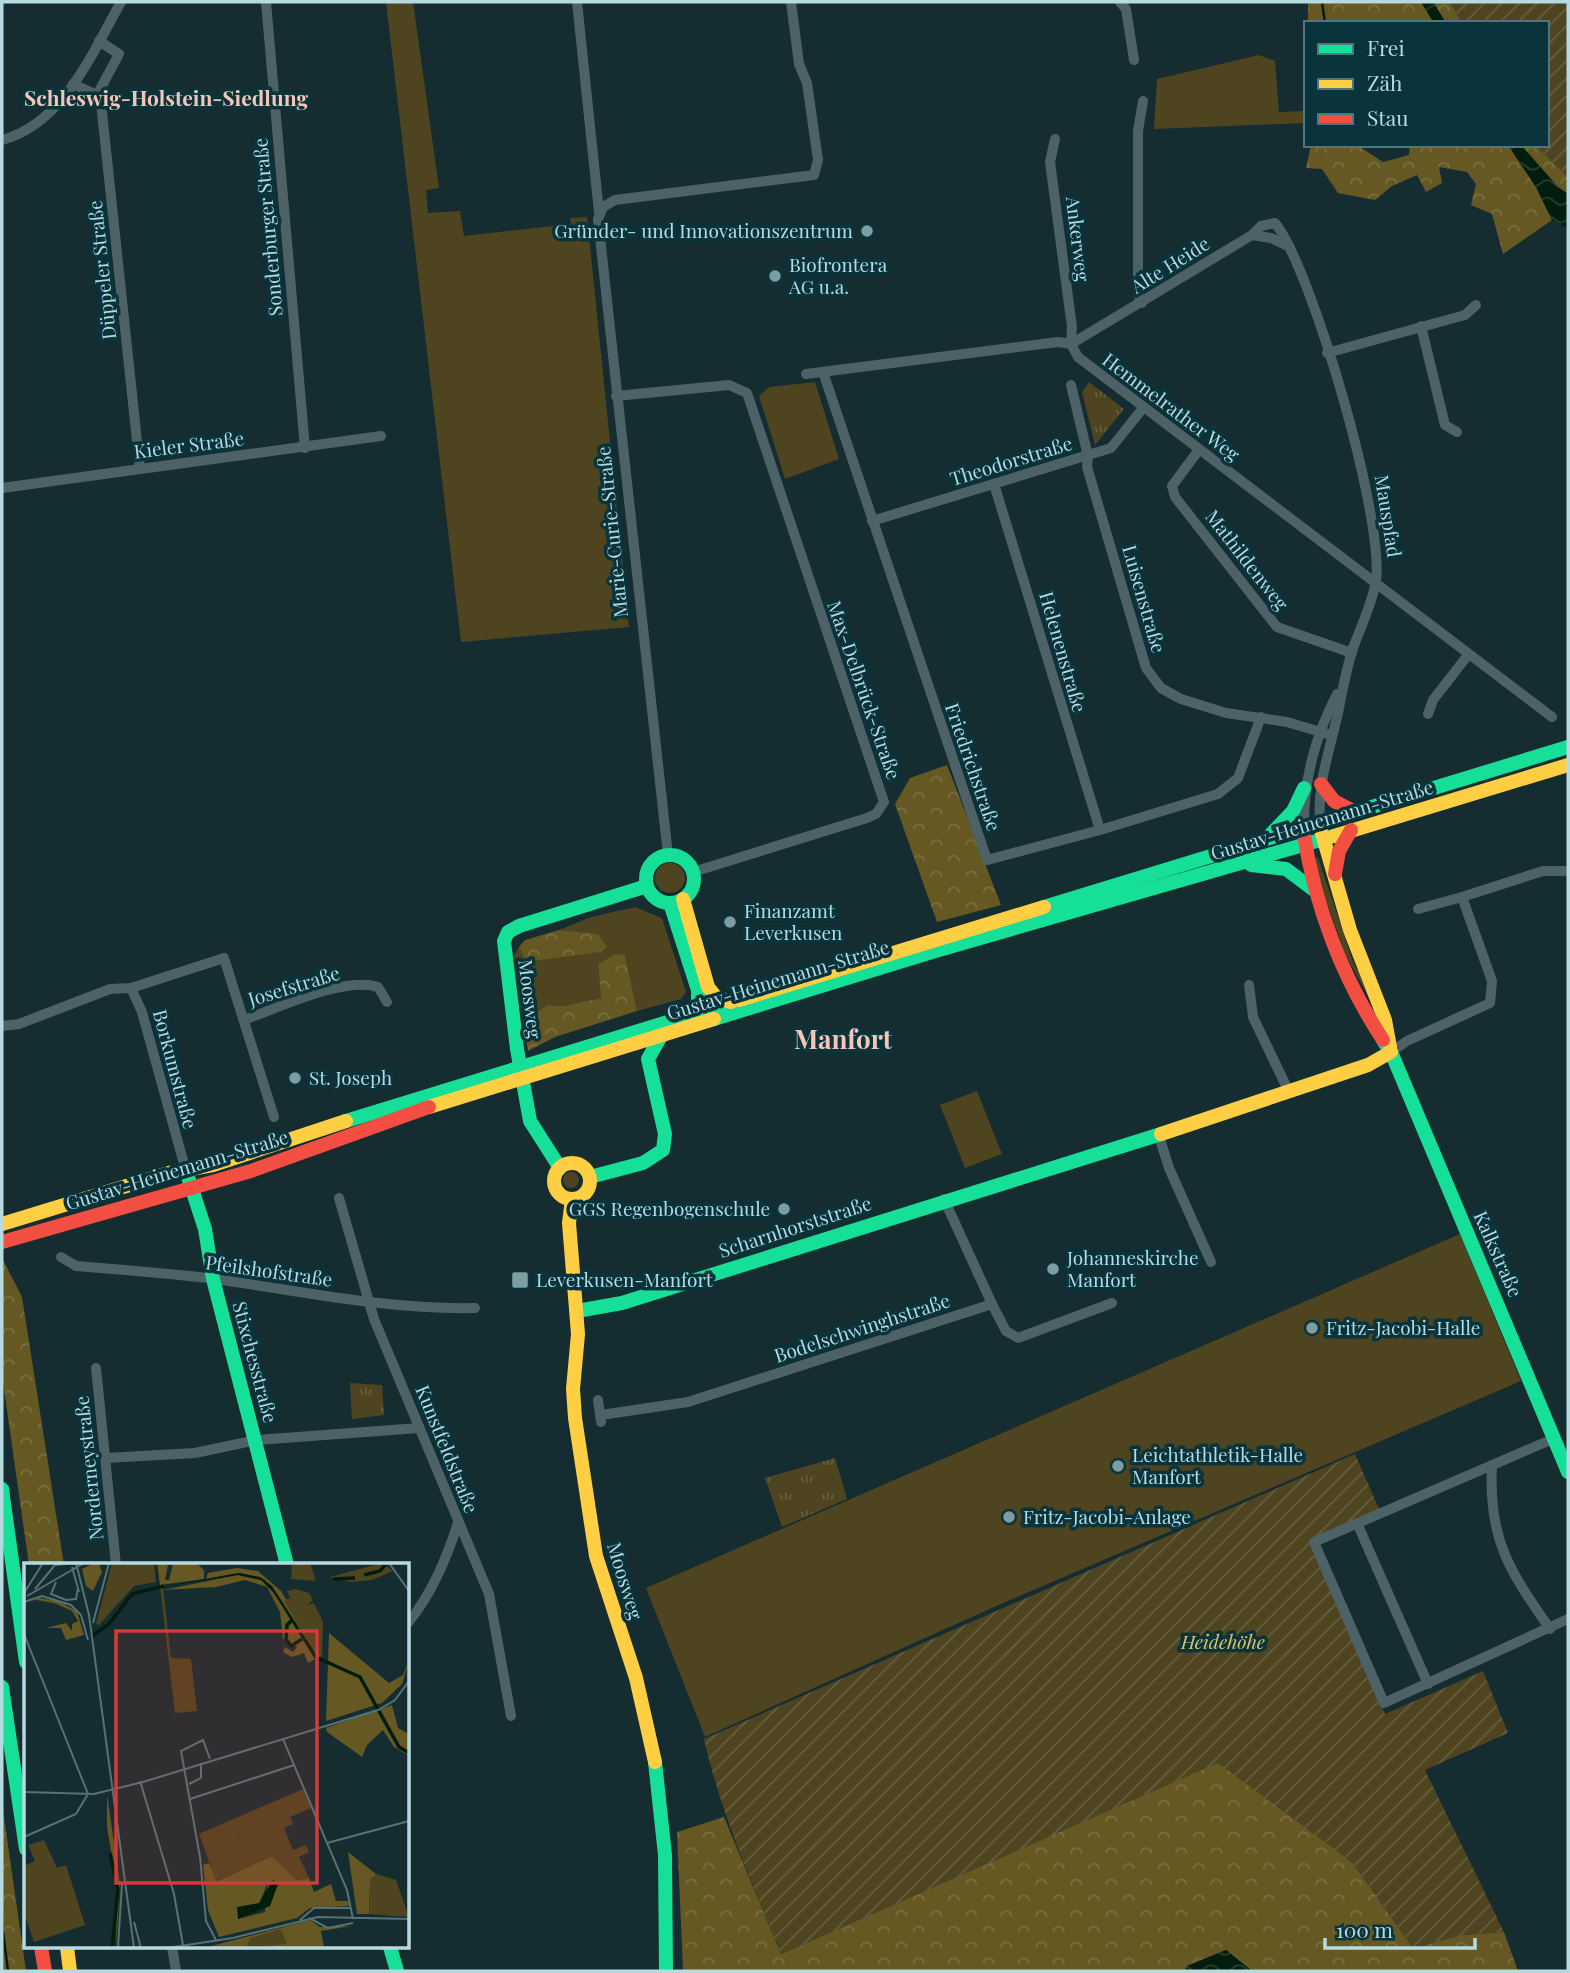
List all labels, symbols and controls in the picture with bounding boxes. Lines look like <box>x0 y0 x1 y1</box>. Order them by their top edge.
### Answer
legend <box>1304 21 1549 147</box>
text: Frei <box>1367 33 1405 61</box>
text: Zäh <box>1367 68 1403 96</box>
district label: Schleswig-Holstein-Siedlung <box>24 83 308 111</box>
text: Stau <box>1367 103 1408 131</box>
street label: Sonderburger Straße <box>246 137 288 317</box>
street label: Ankerweg <box>1061 194 1097 283</box>
street label: Düppeler Straße <box>81 199 121 341</box>
place label: Gründer- und Innovationszentrum <box>554 217 853 243</box>
marker: Gründer- und Innovationszentrum <box>859 223 875 239</box>
street label: Alte Heide <box>1124 230 1214 299</box>
place label: Biofrontera AG u.a. <box>788 251 888 299</box>
marker: Biofrontera AG u.a. <box>767 268 783 284</box>
street label: Hemmelrather Weg <box>1098 346 1246 466</box>
street label: Kieler Straße <box>132 424 245 464</box>
street label: Theodorstraße <box>946 429 1075 491</box>
street label: Marie-Curie-Straße <box>589 445 633 619</box>
street label: Mauspfad <box>1370 473 1408 559</box>
street label: Mathildenweg <box>1200 504 1295 615</box>
street label: Luisenstraße <box>1117 542 1173 656</box>
street label: Helenenstraße <box>1034 588 1094 715</box>
street label: Max-Delbrück-Straße <box>822 597 908 783</box>
street label: Friedrichstraße <box>940 699 1008 834</box>
street label: Gustav-Heinemann-Straße <box>1207 773 1436 865</box>
place label: Finanzamt Leverkusen <box>744 897 843 945</box>
marker: Finanzamt Leverkusen <box>722 914 738 930</box>
street label: Gustav-Heinemann-Straße <box>663 933 892 1025</box>
street label: Moosweg <box>513 958 549 1040</box>
street label: Josefstraße <box>244 959 343 1012</box>
street label: Borkumstraße <box>148 1006 204 1131</box>
district label: Manfort <box>794 1021 893 1056</box>
place label: St. Joseph <box>309 1064 392 1090</box>
marker: St. Joseph <box>287 1070 303 1086</box>
street label: Gustav-Heinemann-Straße <box>62 1123 291 1215</box>
street label: Scharnhorststraße <box>715 1189 874 1263</box>
place label: GGS Regenbogenschule <box>569 1195 770 1221</box>
marker: GGS Regenbogenschule <box>776 1201 792 1217</box>
street label: Kalkstraße <box>1468 1206 1529 1301</box>
place label: Johanneskirche Manfort <box>1066 1244 1199 1292</box>
street label: Pfeilshofstraße <box>204 1248 334 1292</box>
marker: Johanneskirche Manfort <box>1045 1261 1061 1277</box>
place label: Leverkusen-Manfort <box>536 1266 713 1292</box>
marker: Leverkusen-Manfort <box>510 1270 530 1290</box>
street label: Bodelschwinghstraße <box>770 1286 953 1368</box>
street label: Stixchesstraße <box>227 1298 285 1425</box>
place label: Fritz-Jacobi-Halle <box>1326 1314 1480 1340</box>
marker: Fritz-Jacobi-Halle <box>1304 1320 1320 1336</box>
street label: Kunstfeldstraße <box>410 1381 485 1516</box>
street label: Norderneystraße <box>68 1395 108 1541</box>
place label: Leichtathletik-Halle Manfort <box>1132 1441 1303 1489</box>
marker: Leichtathletik-Halle Manfort <box>1110 1458 1126 1474</box>
place label: Fritz-Jacobi-Anlage <box>1023 1503 1191 1529</box>
marker: Fritz-Jacobi-Anlage <box>1001 1509 1017 1525</box>
street label: Moosweg <box>602 1539 650 1623</box>
inset map <box>24 1563 410 1948</box>
park label: Heidehöhe <box>1180 1628 1265 1654</box>
scale bar <box>1325 1906 1476 1950</box>
text: 100 m <box>1336 1915 1393 1943</box>

